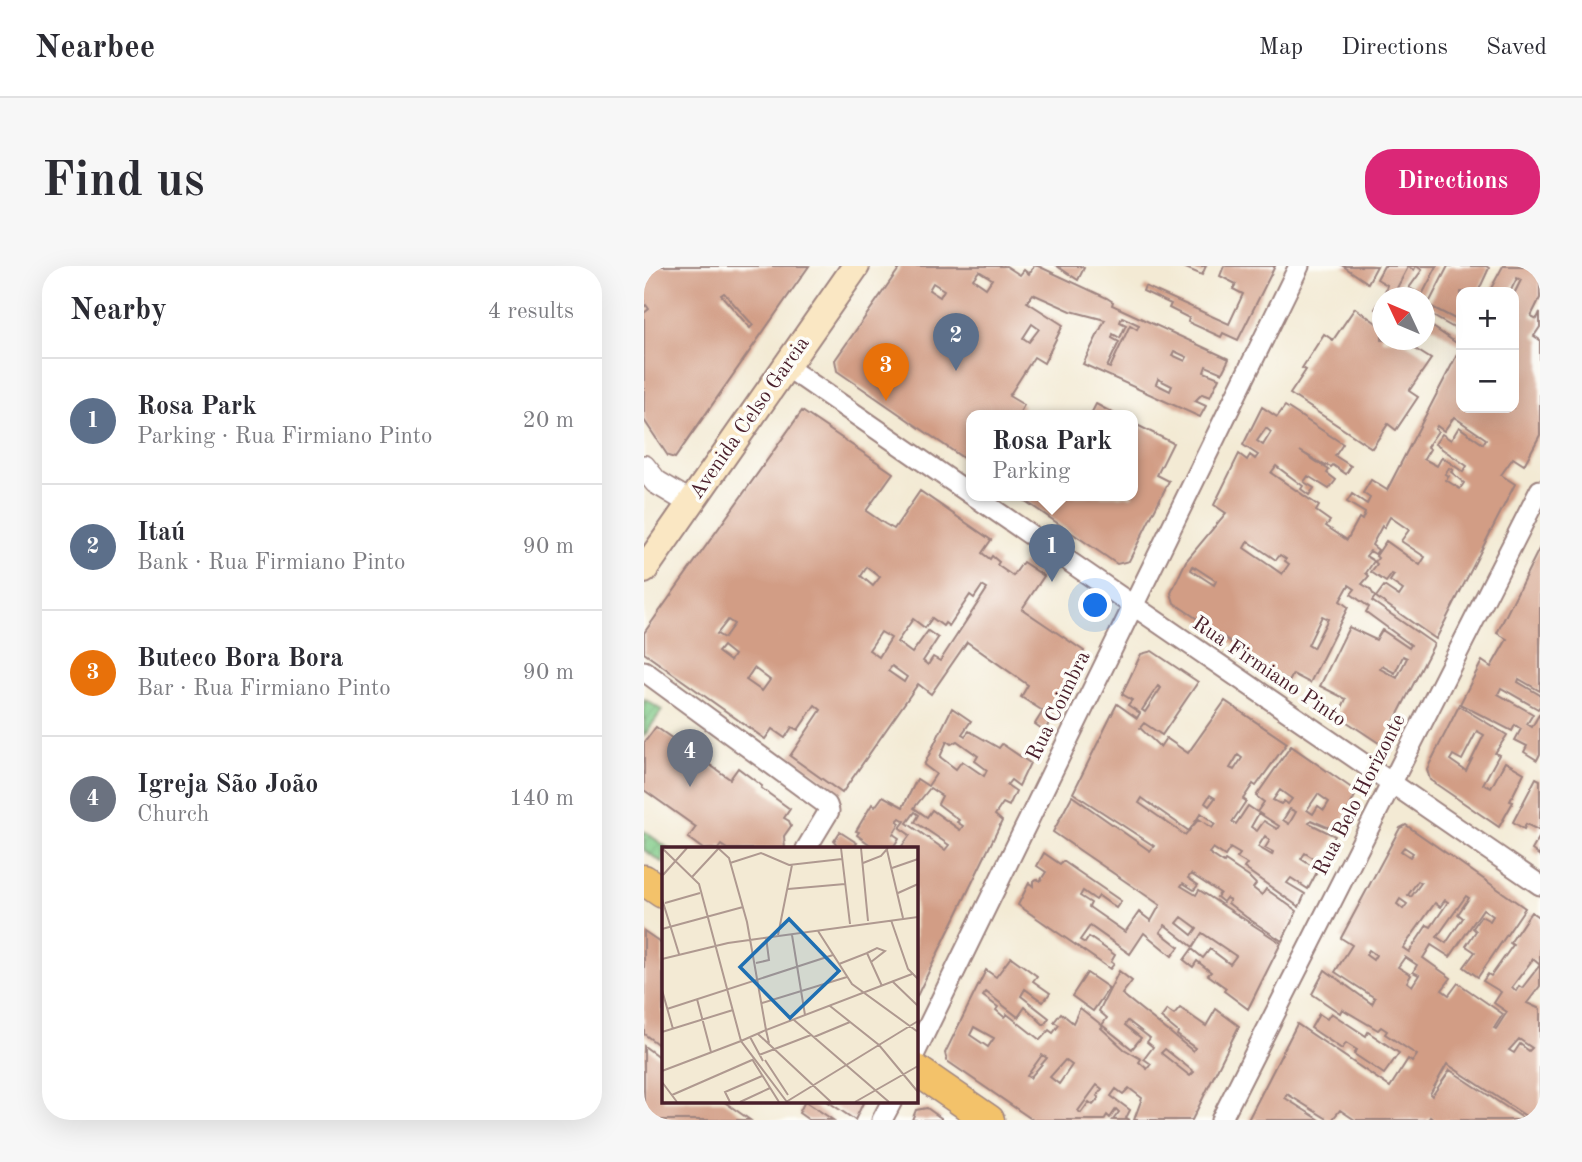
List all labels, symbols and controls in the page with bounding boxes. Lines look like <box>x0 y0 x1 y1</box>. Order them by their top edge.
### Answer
text: Nearbee <box>35 32 155 65</box>
text: Map <box>1259 36 1303 60</box>
text: Directions <box>1341 36 1448 60</box>
text: Saved <box>1486 36 1547 60</box>
button: Directions <box>1365 149 1540 215</box>
text: Find us <box>42 158 205 207</box>
north arrow <box>1372 287 1435 350</box>
map controls <box>1456 287 1519 413</box>
button: + <box>1456 287 1519 350</box>
text: Nearby <box>70 296 167 326</box>
text: 4 results <box>488 300 574 323</box>
pin: 2 <box>933 313 979 371</box>
street label: Avenida Celso Garcia <box>686 333 814 503</box>
pin: 3 <box>863 343 909 401</box>
button: − <box>1456 350 1519 413</box>
text: Rosa Park <box>137 394 257 420</box>
text: 1 <box>86 409 100 432</box>
text: 20 m <box>523 409 574 432</box>
popup <box>966 410 1138 501</box>
text: Parking · Rua Firmiano Pinto <box>137 425 432 448</box>
text: Rosa Park <box>992 429 1112 455</box>
text: Parking <box>992 460 1070 483</box>
text: Itaú <box>137 520 185 546</box>
pin: 1 <box>1029 524 1075 582</box>
text: 2 <box>86 535 100 558</box>
text: 90 m <box>523 535 574 558</box>
text: Bank · Rua Firmiano Pinto <box>137 551 406 574</box>
your location <box>1078 588 1112 622</box>
street label: Rua Firmiano Pinto <box>1188 613 1350 731</box>
text: Buteco Bora Bora <box>137 646 343 672</box>
street label: Rua Coimbra <box>1023 648 1095 764</box>
text: 3 <box>86 661 100 684</box>
text: 90 m <box>523 661 574 684</box>
text: Bar · Rua Firmiano Pinto <box>137 677 391 700</box>
street label: Rua Belo Horizonte <box>1310 711 1410 879</box>
pin: 4 <box>667 729 713 787</box>
text: Igreja São João <box>137 772 318 798</box>
text: 4 <box>86 787 100 810</box>
text: 140 m <box>509 787 574 810</box>
text: Church <box>137 803 209 826</box>
inset map <box>662 847 917 1102</box>

